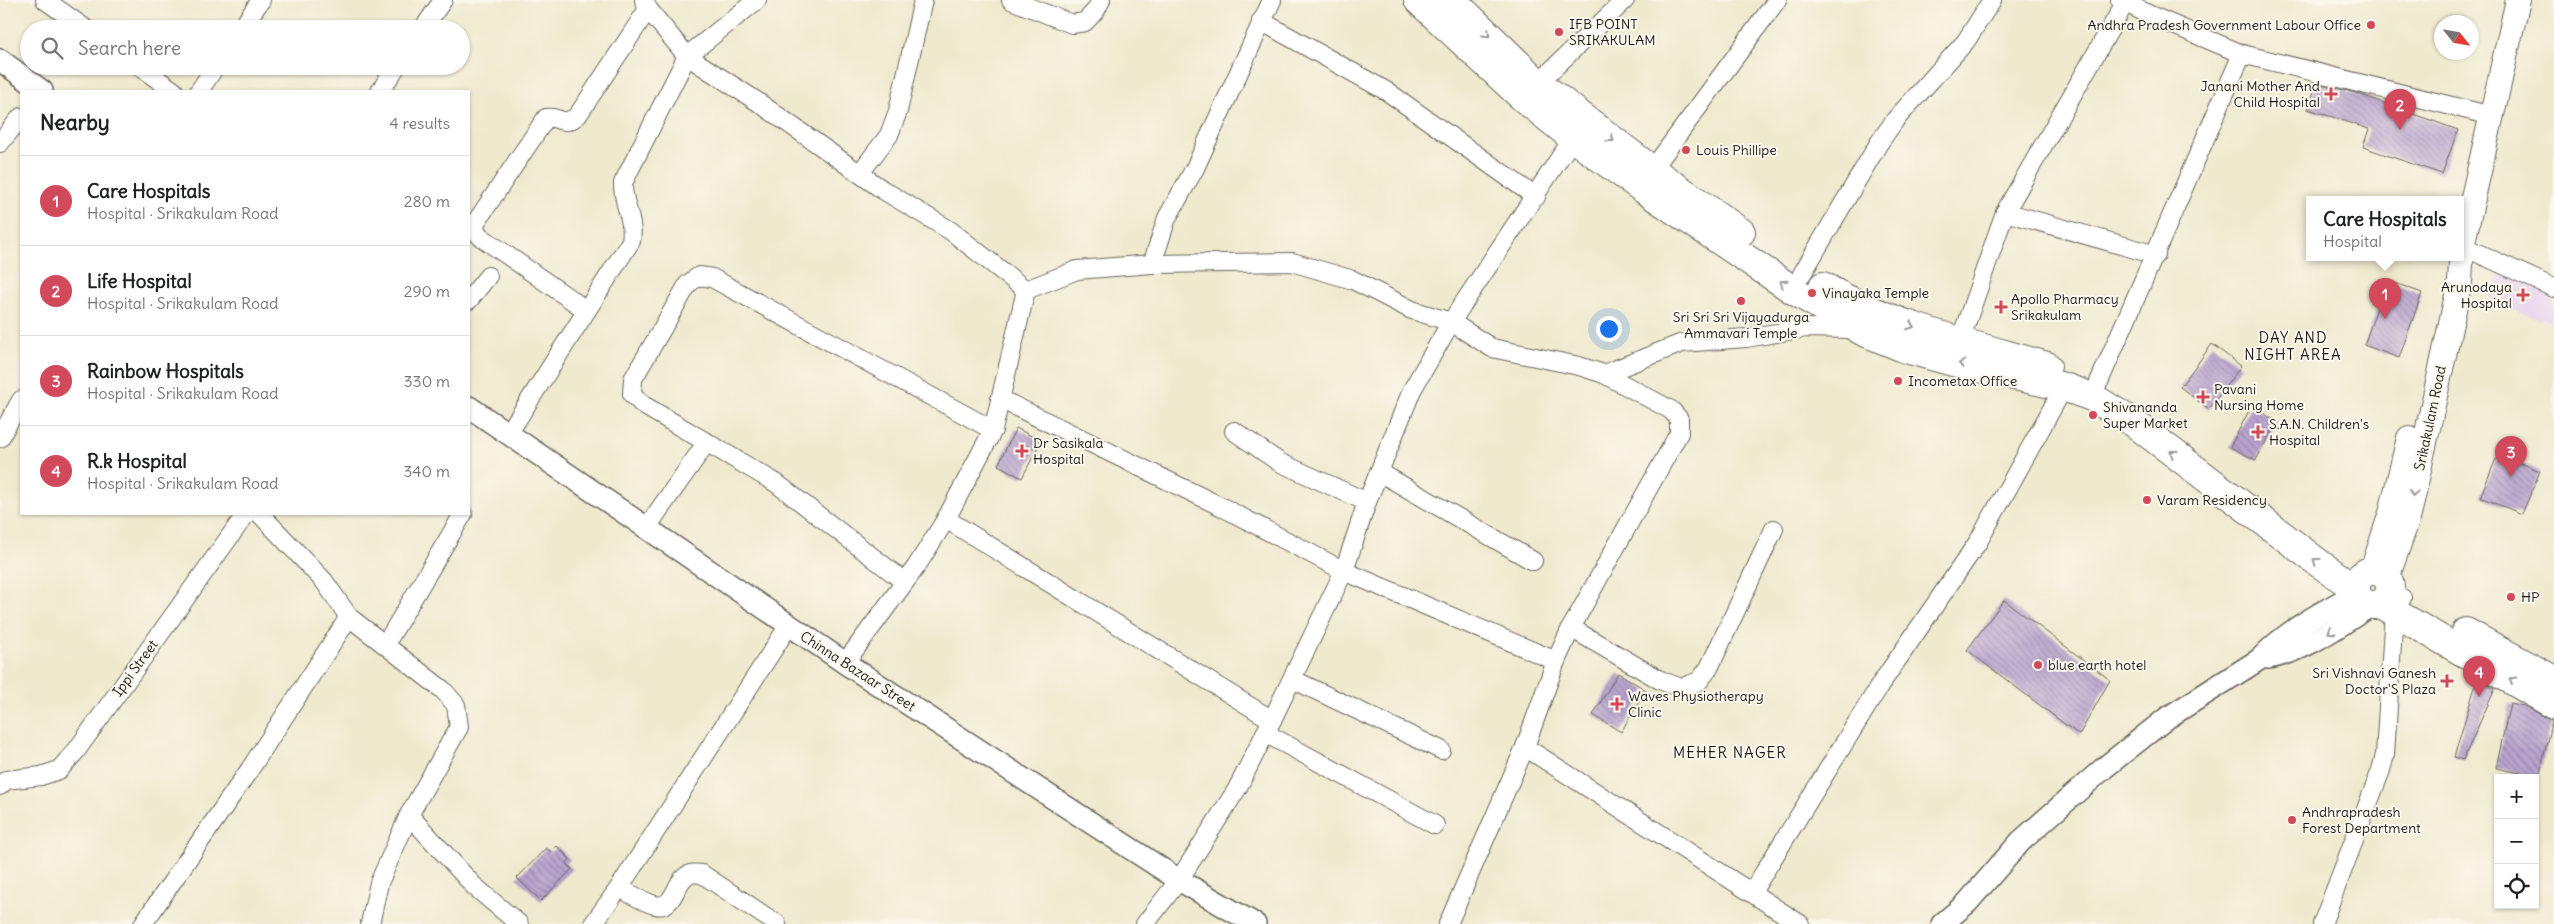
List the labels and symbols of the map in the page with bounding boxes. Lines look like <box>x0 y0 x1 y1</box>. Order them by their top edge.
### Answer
place label: IFB POINT SRIKAKULAM <box>1569 15 1656 49</box>
north arrow <box>2434 15 2479 60</box>
place label: Andhra Pradesh Government Labour Office <box>2087 16 2361 34</box>
marker: Andhra Pradesh Government Labour Office <box>2365 19 2377 31</box>
marker: IFB POINT SRIKAKULAM <box>1553 26 1565 38</box>
one-way arrow <box>1482 28 1491 37</box>
place label: Janani Mother And Child Hospital <box>2201 77 2320 111</box>
marker: Janani Mother And Child Hospital <box>2324 87 2338 101</box>
pin: 2 <box>2384 89 2416 130</box>
one-way arrow <box>1605 133 1615 142</box>
place label: Louis Phillipe <box>1696 141 1777 159</box>
marker: Louis Phillipe <box>1680 144 1692 156</box>
pin: 1 <box>2369 278 2401 319</box>
place label: Arunodaya Hospital <box>2441 278 2512 312</box>
one-way arrow <box>1780 280 1789 289</box>
place label: Vinayaka Temple <box>1822 284 1929 302</box>
marker: Vinayaka Temple <box>1806 287 1818 299</box>
marker: Arunodaya Hospital <box>2516 288 2530 302</box>
place label: Apollo Pharmacy Srikakulam <box>2011 290 2119 324</box>
marker: Sri Sri Sri Vijayadurga Ammavari Temple <box>1735 295 1747 307</box>
marker: Apollo Pharmacy Srikakulam <box>1995 301 2007 313</box>
place label: Sri Sri Sri Vijayadurga Ammavari Temple <box>1673 308 1809 342</box>
your location <box>1596 316 1622 342</box>
one-way arrow <box>1906 320 1915 330</box>
district label: DAY AND NIGHT AREA <box>2244 328 2342 364</box>
one-way arrow <box>1957 360 1966 370</box>
street label: Srikakulam Road <box>2410 364 2450 472</box>
place label: Incometax Office <box>1908 372 2017 390</box>
marker: Incometax Office <box>1892 375 1904 387</box>
place label: Pavani Nursing Home <box>2214 380 2304 414</box>
marker: Pavani Nursing Home <box>2196 390 2210 404</box>
place label: Shivananda Super Market <box>2103 398 2188 432</box>
marker: Shivananda Super Market <box>2087 409 2099 421</box>
place label: S.A.N. Children's Hospital <box>2269 415 2369 449</box>
marker: S.A.N. Children's Hospital <box>2251 425 2265 439</box>
place label: Dr Sasikala Hospital <box>1033 434 1103 468</box>
pin: 3 <box>2495 436 2527 477</box>
marker: Dr Sasikala Hospital <box>1015 444 1029 458</box>
one-way arrow <box>2170 450 2179 458</box>
one-way arrow <box>2409 488 2419 497</box>
place label: Varam Residency <box>2157 491 2267 509</box>
marker: Varam Residency <box>2141 494 2153 506</box>
one-way arrow <box>2313 559 2322 567</box>
place label: HP <box>2521 588 2539 606</box>
marker: HP <box>2505 591 2517 603</box>
one-way arrow <box>2327 625 2336 634</box>
street label: Chinna Bazaar Street <box>797 627 919 715</box>
street label: Ippi Street <box>108 636 162 700</box>
place label: blue earth hotel <box>2048 656 2146 674</box>
pin: 4 <box>2463 656 2495 697</box>
marker: blue earth hotel <box>2032 659 2044 671</box>
place label: Sri Vishnavi Ganesh Doctor'S Plaza <box>2312 664 2436 698</box>
marker: Sri Vishnavi Ganesh Doctor'S Plaza <box>2440 674 2454 688</box>
one-way arrow <box>2508 677 2517 687</box>
place label: Waves Physiotherapy Clinic <box>1628 687 1764 721</box>
marker: Waves Physiotherapy Clinic <box>1610 697 1624 711</box>
district label: MEHER NAGER <box>1673 743 1787 762</box>
place label: Andhrapradesh Forest Department <box>2302 803 2421 837</box>
marker: Andhrapradesh Forest Department <box>2286 814 2298 826</box>

